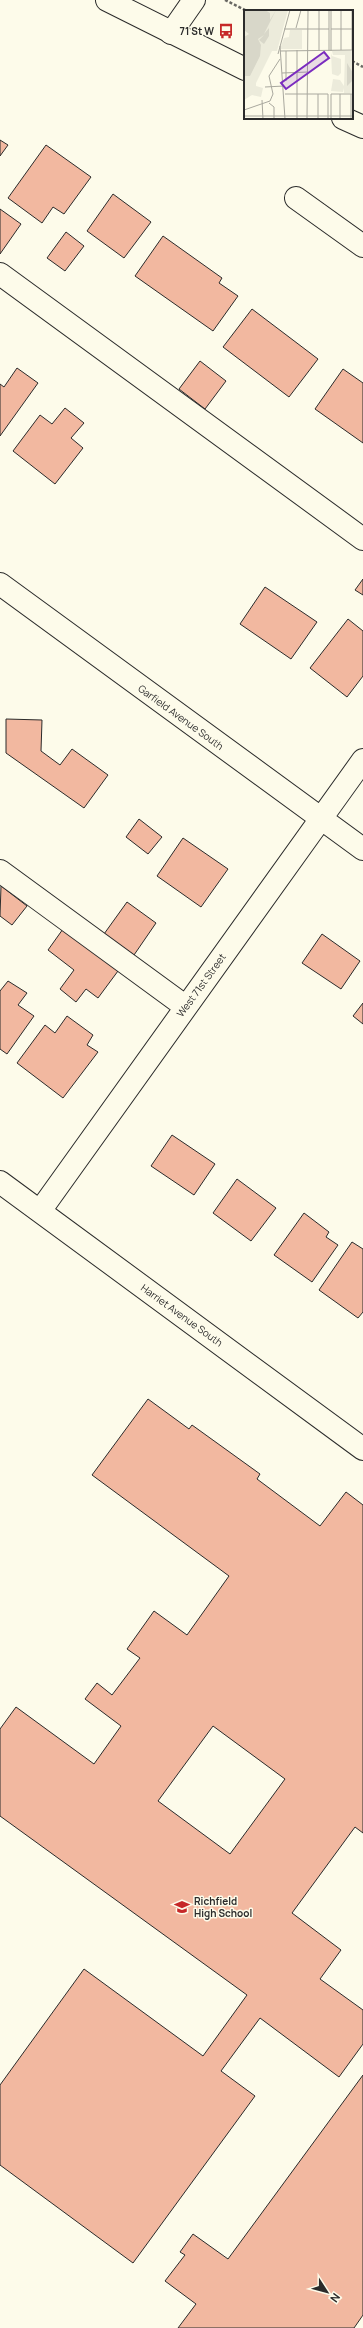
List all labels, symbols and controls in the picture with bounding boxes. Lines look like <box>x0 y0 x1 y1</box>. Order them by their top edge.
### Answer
inset map <box>244 10 353 119</box>
bus stop icon: 71 St W <box>217 22 235 40</box>
place label: 71 St W <box>180 24 214 38</box>
street label: Garfield Avenue South <box>135 681 227 753</box>
street label: West 71st Street <box>173 950 229 1020</box>
street label: Harriet Avenue South <box>138 1281 226 1349</box>
place label: Richfield High School <box>194 1894 252 1920</box>
school or university icon: Richfield High School <box>173 1898 191 1916</box>
north arrow <box>307 2272 347 2312</box>
text: N <box>327 2291 344 2306</box>

